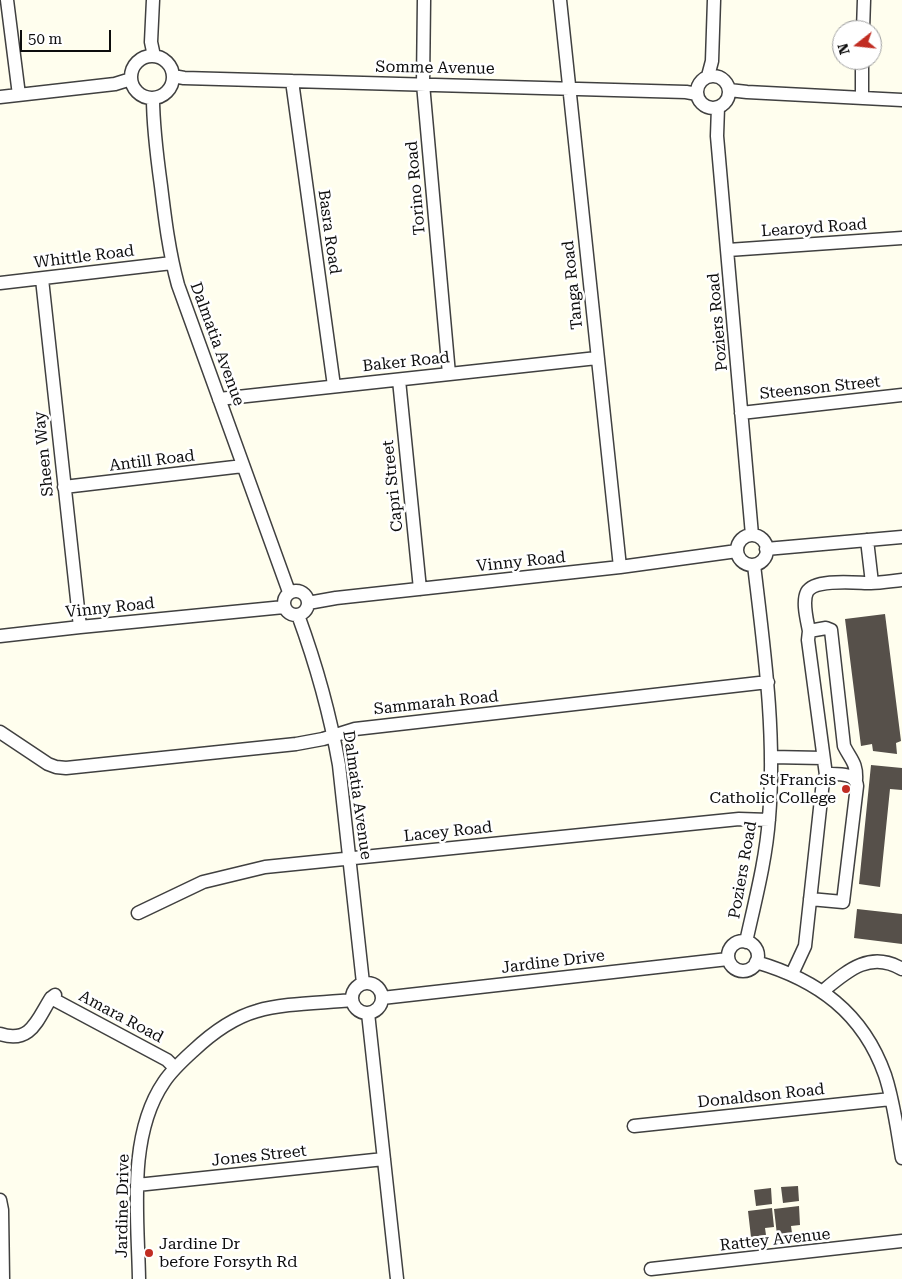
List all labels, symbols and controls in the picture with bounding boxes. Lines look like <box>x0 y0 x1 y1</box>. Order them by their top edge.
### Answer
scale bar <box>22 20 114 52</box>
north arrow <box>832 20 882 70</box>
text: 50 m <box>28 30 62 48</box>
text: N <box>834 41 853 56</box>
street label: Somme Avenue <box>375 57 495 79</box>
street label: Torino Road <box>402 140 430 236</box>
street label: Basra Road <box>314 188 344 276</box>
street label: Learoyd Road <box>760 215 868 241</box>
street label: Tanga Road <box>559 239 587 331</box>
street label: Whittle Road <box>33 241 135 273</box>
street label: Poziers Road <box>704 272 732 372</box>
street label: Dalmatia Avenue <box>186 280 248 408</box>
street label: Baker Road <box>361 348 451 376</box>
street label: Steenson Street <box>759 372 881 404</box>
street label: Sheen Way <box>30 410 58 498</box>
street label: Capri Street <box>379 439 407 533</box>
street label: Antill Road <box>108 446 196 476</box>
street label: Vinny Road <box>475 548 567 576</box>
street label: Vinny Road <box>64 594 156 622</box>
street label: Sammarah Road <box>373 687 499 719</box>
street label: Dalmatia Avenue <box>338 729 376 861</box>
place label: St Francis Catholic College <box>709 770 836 808</box>
marker: St Francis Catholic College <box>840 783 852 795</box>
street label: Lacey Road <box>403 818 493 846</box>
street label: Poziers Road <box>725 820 761 920</box>
street label: Jardine Drive <box>500 946 606 978</box>
street label: Amara Road <box>75 987 167 1047</box>
street label: Donaldson Road <box>697 1080 825 1112</box>
street label: Jones Street <box>211 1141 307 1171</box>
street label: Jardine Drive <box>112 1154 134 1258</box>
street label: Rattey Avenue <box>719 1225 831 1255</box>
place label: Jardine Dr before Forsyth Rd <box>159 1234 297 1272</box>
marker: Jardine Dr before Forsyth Rd <box>143 1247 155 1259</box>

